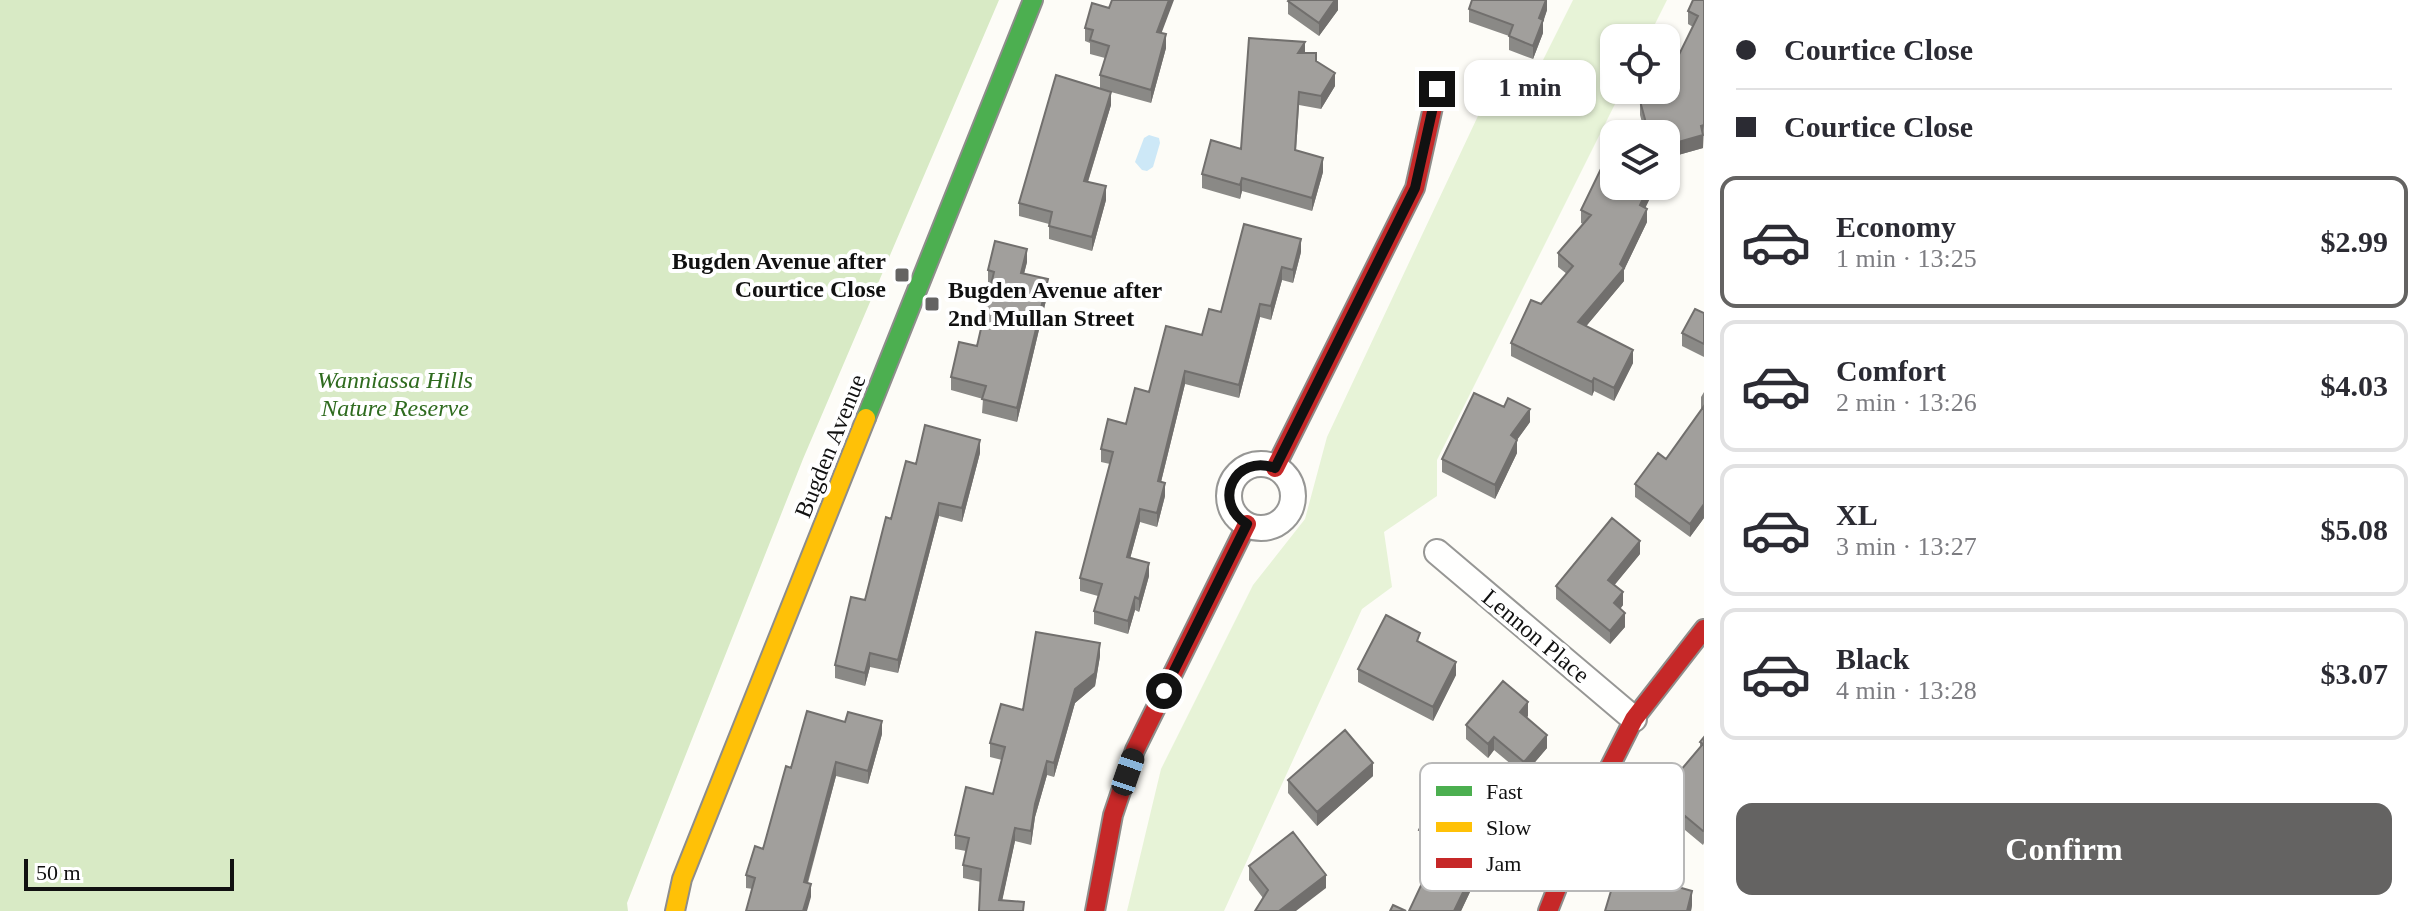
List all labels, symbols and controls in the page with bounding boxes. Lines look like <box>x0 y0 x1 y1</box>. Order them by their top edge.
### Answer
map controls <box>1600 24 1680 200</box>
button: locate <box>1600 24 1680 104</box>
text: Courtice Close <box>1784 33 1973 66</box>
callout: 1 min <box>1465 61 1597 117</box>
route end <box>1419 71 1455 107</box>
text: 1 min <box>1499 73 1561 102</box>
text: Courtice Close <box>1784 110 1973 143</box>
button: layers <box>1600 120 1680 200</box>
icon: car <box>1740 206 1812 278</box>
text: Economy <box>1836 210 1956 243</box>
text: $2.99 <box>2321 225 2388 258</box>
text: 1 min · 13:25 <box>1836 244 1977 273</box>
place label: Bugden Avenue after Courtice Close <box>672 248 886 302</box>
marker: Bugden Avenue after Courtice Close <box>893 266 911 284</box>
place label: Bugden Avenue after 2nd Mullan Street <box>948 277 1163 331</box>
marker: Bugden Avenue after 2nd Mullan Street <box>923 295 941 313</box>
icon: car <box>1740 350 1812 422</box>
text: Comfort <box>1836 354 1946 387</box>
park label: Wanniassa Hills Nature Reserve <box>317 367 473 421</box>
text: $4.03 <box>2321 369 2388 402</box>
street label: Bugden Avenue <box>789 371 871 521</box>
text: 2 min · 13:26 <box>1836 388 1977 417</box>
icon: car <box>1740 494 1812 566</box>
text: XL <box>1836 498 1878 531</box>
text: $5.08 <box>2321 513 2388 546</box>
text: 3 min · 13:27 <box>1836 532 1977 561</box>
street label: Lennon Place <box>1477 584 1595 688</box>
icon: car <box>1740 638 1812 710</box>
text: Black <box>1836 642 1909 675</box>
text: $3.07 <box>2321 657 2388 690</box>
route start <box>1146 673 1182 709</box>
text: 4 min · 13:28 <box>1836 676 1977 705</box>
car <box>1109 745 1147 799</box>
legend <box>1420 763 1684 891</box>
text: Fast <box>1486 779 1523 804</box>
button: Confirm <box>1736 803 2392 895</box>
text: Slow <box>1486 815 1531 840</box>
text: Jam <box>1486 851 1521 876</box>
scale bar <box>24 855 234 891</box>
text: 50 m <box>36 860 81 885</box>

